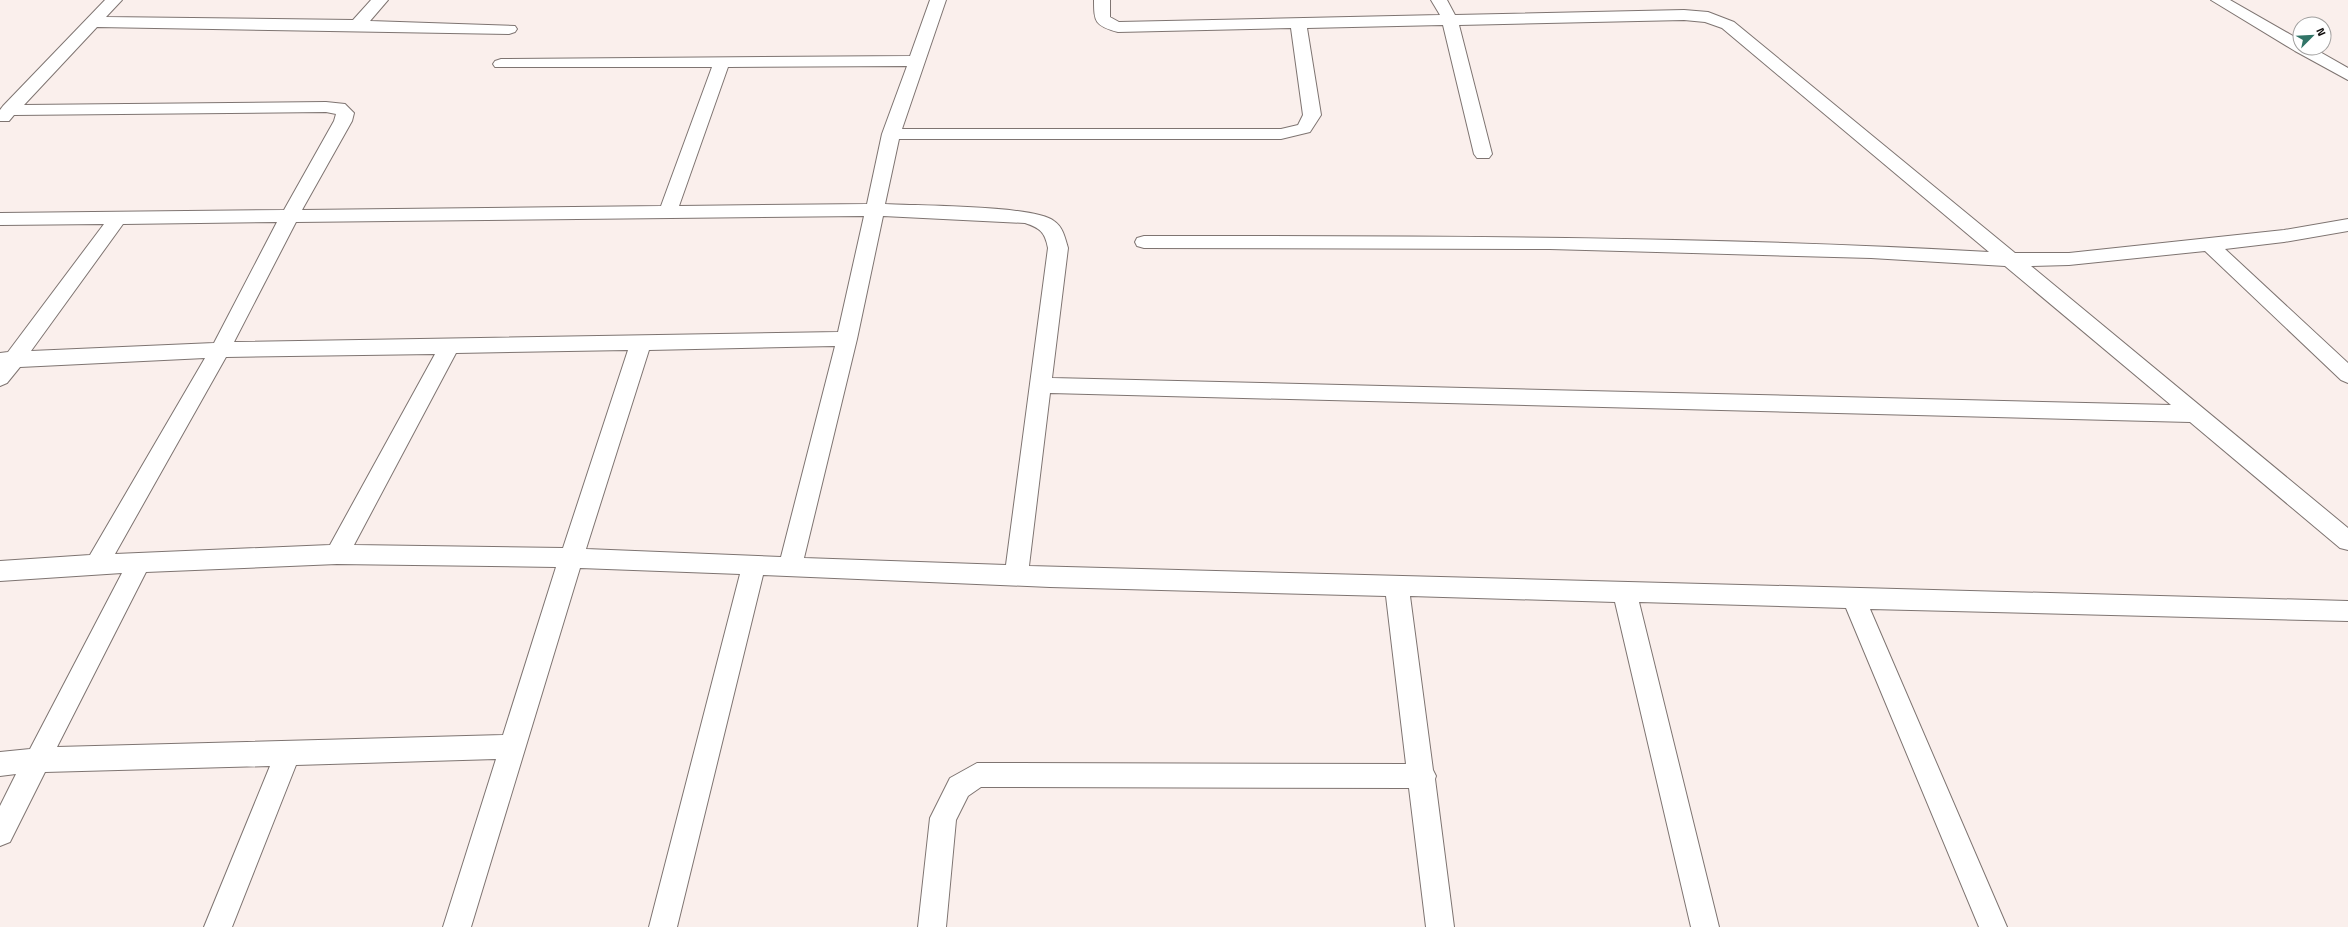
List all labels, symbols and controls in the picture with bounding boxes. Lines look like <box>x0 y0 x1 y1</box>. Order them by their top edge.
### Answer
north arrow <box>2292 16 2332 56</box>
text: N <box>2312 25 2330 39</box>

